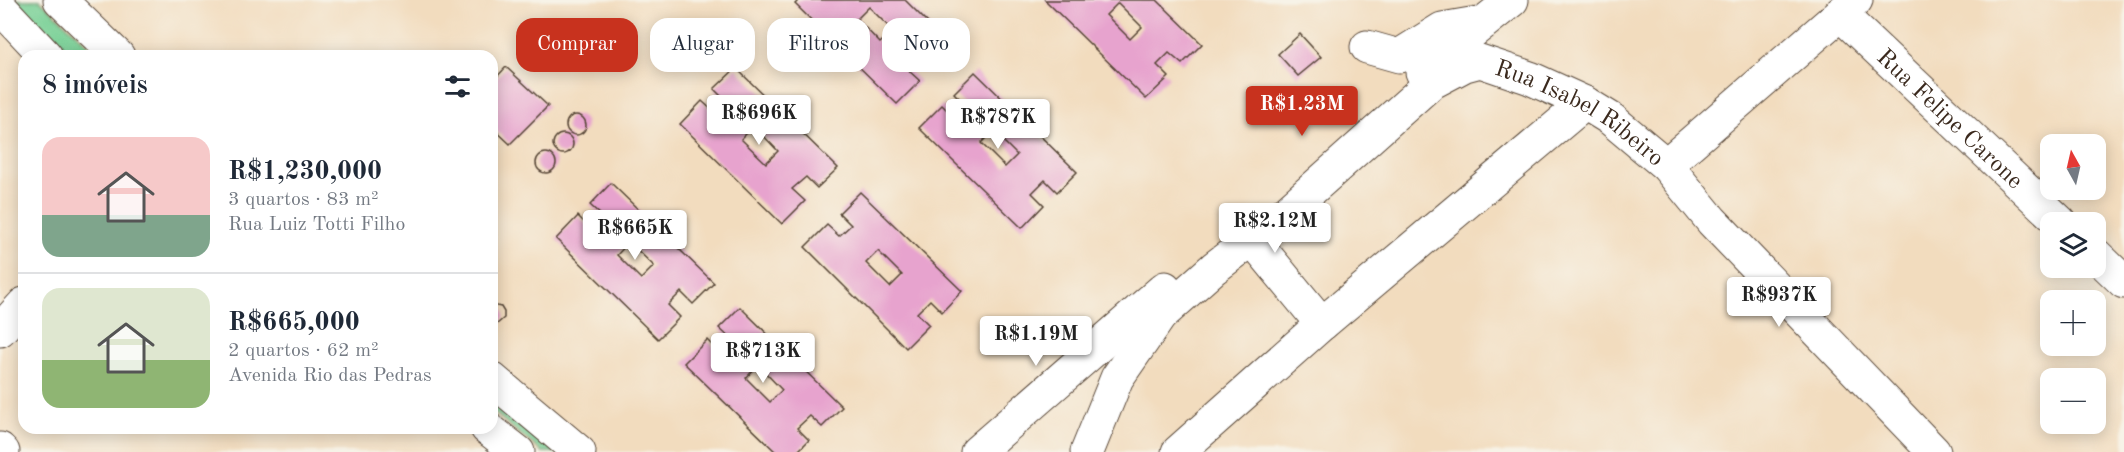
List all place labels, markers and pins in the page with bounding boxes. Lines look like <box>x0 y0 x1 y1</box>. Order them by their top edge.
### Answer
pin: R$1.23M <box>1247 86 1357 137</box>
pin: R$696K <box>710 95 808 146</box>
pin: R$787K <box>949 99 1047 150</box>
pin: R$2.12M <box>1220 203 1330 254</box>
pin: R$665K <box>586 210 684 261</box>
pin: R$937K <box>1730 277 1828 328</box>
pin: R$1.19M <box>981 316 1091 367</box>
pin: R$713K <box>714 333 812 384</box>

